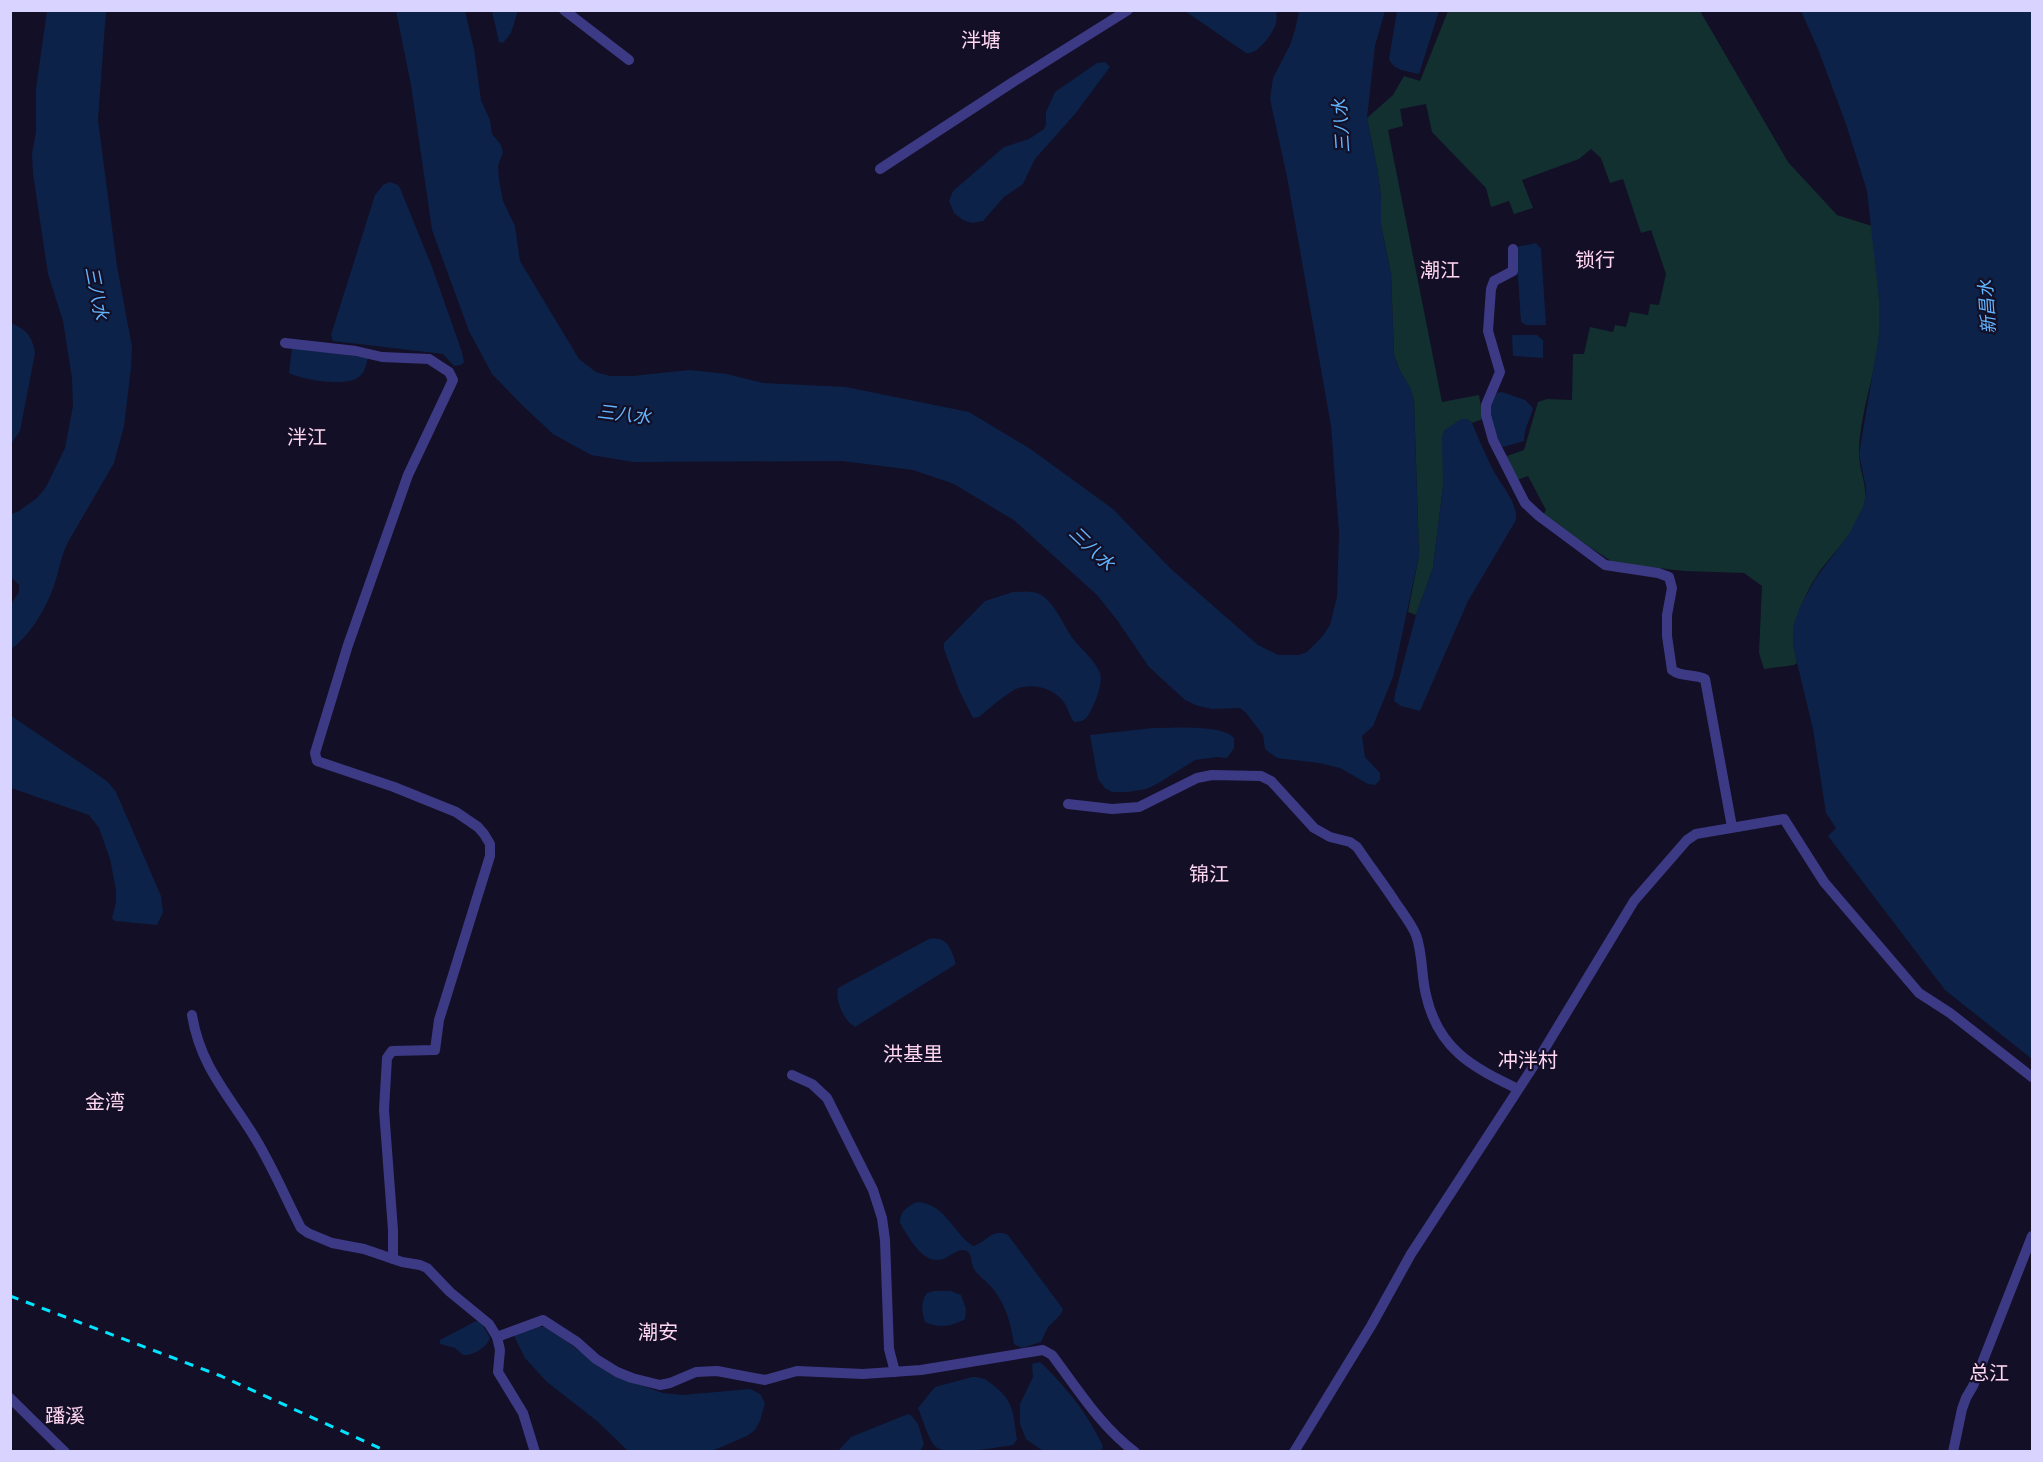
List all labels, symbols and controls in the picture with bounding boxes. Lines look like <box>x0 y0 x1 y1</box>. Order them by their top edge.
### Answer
district label: 泮塘 <box>961 26 1001 53</box>
water label: 三八水 <box>1328 97 1354 154</box>
district label: 锁行 <box>1575 246 1615 273</box>
district label: 潮江 <box>1420 256 1460 283</box>
water label: 三八水 <box>81 264 114 323</box>
water label: 新昌水 <box>1974 278 2000 335</box>
water label: 三八水 <box>596 399 653 429</box>
district label: 泮江 <box>287 423 327 450</box>
water label: 三八水 <box>1065 521 1120 576</box>
district label: 锦江 <box>1189 860 1229 887</box>
district label: 洪基里 <box>883 1040 943 1067</box>
district label: 冲泮村 <box>1498 1046 1558 1073</box>
district label: 金湾 <box>85 1088 125 1115</box>
district label: 潮安 <box>638 1318 678 1345</box>
district label: 总江 <box>1969 1359 2009 1386</box>
district label: 蹯溪 <box>45 1402 85 1429</box>

